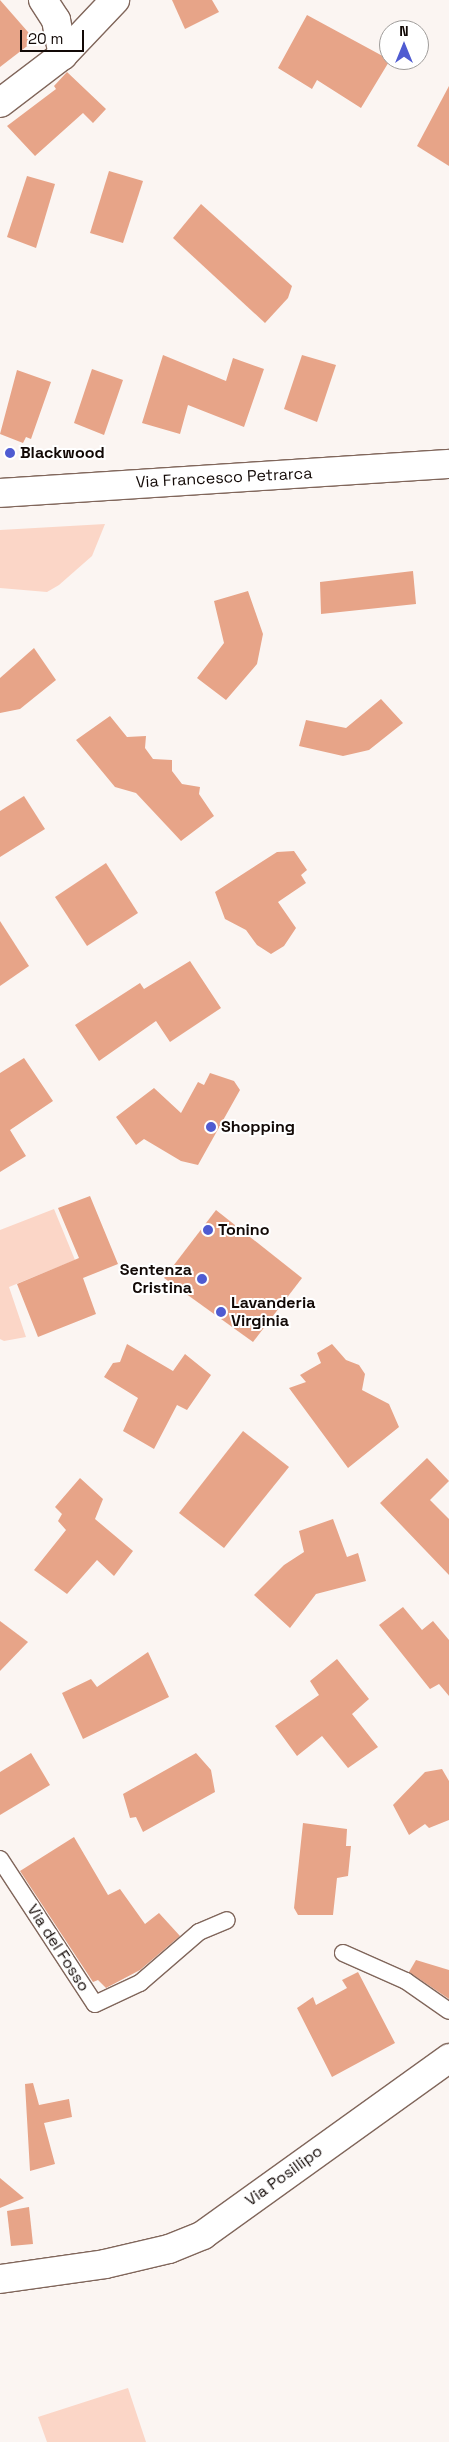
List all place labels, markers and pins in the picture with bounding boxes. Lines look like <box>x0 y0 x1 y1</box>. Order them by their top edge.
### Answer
place label: Blackwood <box>20 443 105 463</box>
marker: Blackwood <box>4 447 16 459</box>
place label: Shopping <box>221 1117 295 1137</box>
marker: Shopping <box>205 1121 217 1133</box>
place label: Tonino <box>218 1220 269 1240</box>
marker: Tonino <box>202 1224 214 1236</box>
place label: Sentenza Cristina <box>120 1260 192 1298</box>
marker: Sentenza Cristina <box>196 1273 208 1285</box>
place label: Lavanderia Virginia <box>231 1293 315 1331</box>
marker: Lavanderia Virginia <box>215 1306 227 1318</box>

